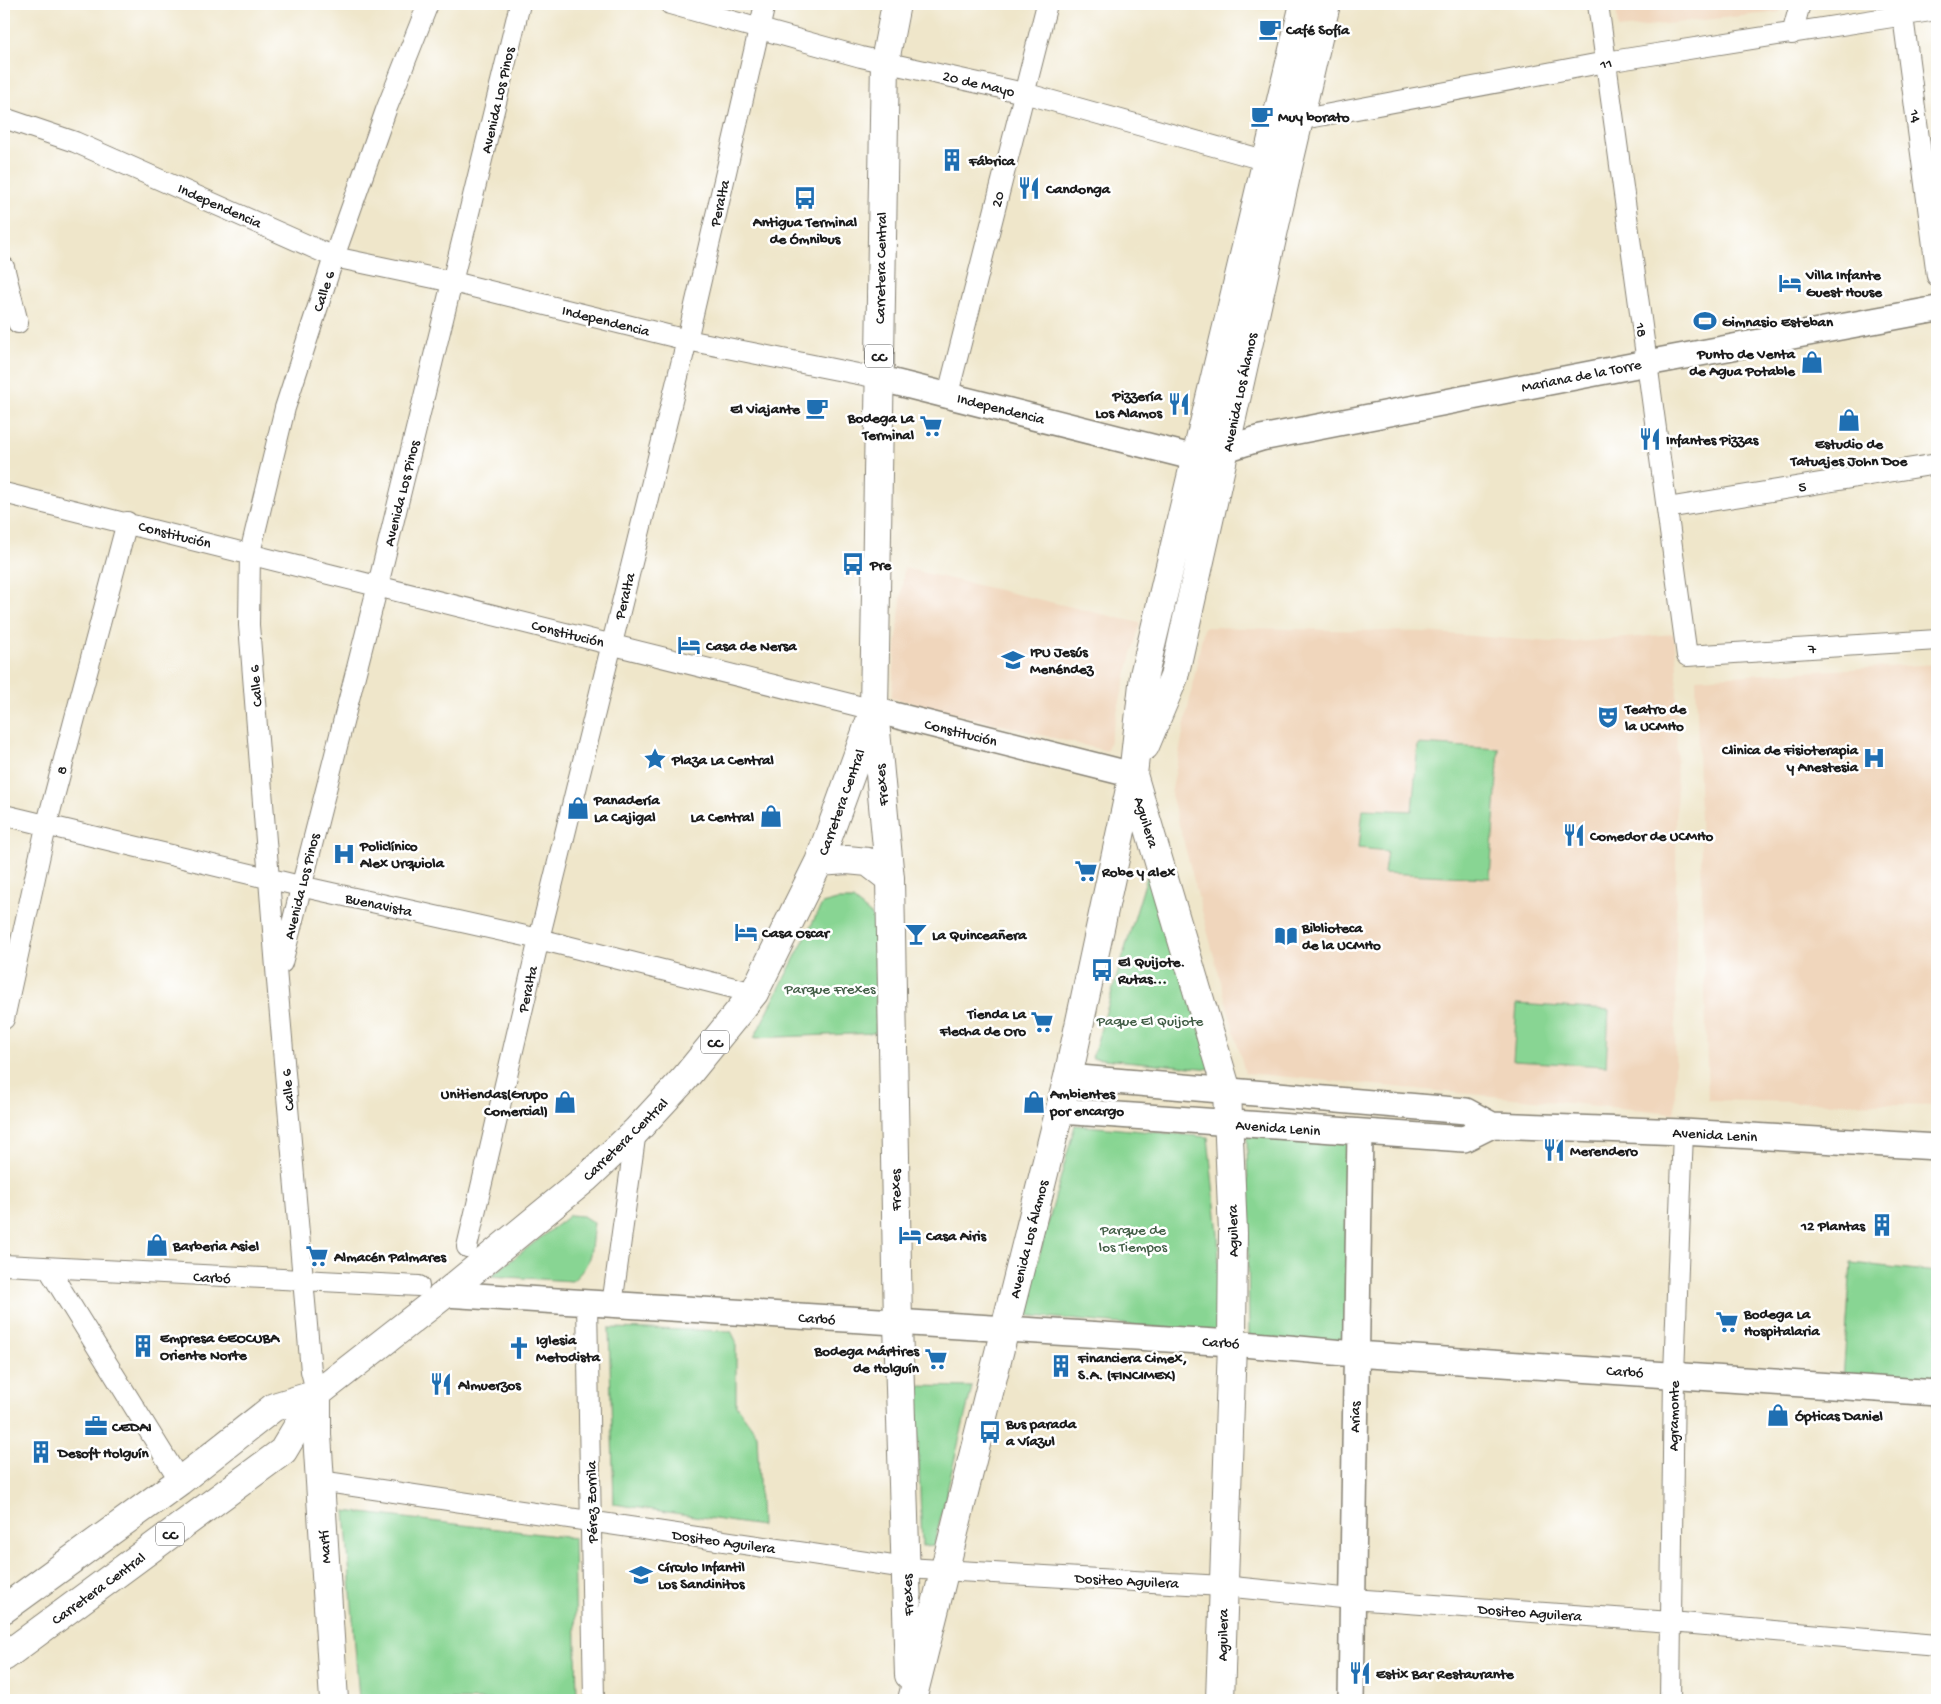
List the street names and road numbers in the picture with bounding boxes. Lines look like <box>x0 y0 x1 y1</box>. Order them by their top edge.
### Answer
street label: Avenida Los Pinos <box>478 45 520 155</box>
street label: 11 <box>1598 55 1614 75</box>
street label: 20 de Mayo <box>941 68 1017 102</box>
street label: 14 <box>1904 108 1924 124</box>
street label: Peralta <box>707 178 735 230</box>
street label: Independencia <box>174 180 264 234</box>
street label: 20 <box>988 189 1010 209</box>
street label: Carretera Central <box>872 212 892 324</box>
street label: Calle 6 <box>310 269 340 314</box>
street label: Independencia <box>560 302 652 342</box>
street label: 18 <box>1630 321 1650 339</box>
street label: Avenida Los Álamos <box>1220 331 1262 453</box>
road number: CC <box>865 344 893 368</box>
street label: Mariana de la Torre <box>1520 356 1643 397</box>
street label: Independencia <box>955 390 1047 430</box>
street label: Avenida Los Pinos <box>381 438 425 548</box>
street label: 5 <box>1797 478 1808 497</box>
street label: Constitución <box>136 518 213 554</box>
street label: Peralta <box>611 571 641 623</box>
street label: Constitución <box>529 617 606 653</box>
street label: 7 <box>1807 641 1818 659</box>
street label: Calle 6 <box>246 664 268 708</box>
street label: Constitución <box>922 716 999 752</box>
street label: Carretera Central <box>815 747 870 858</box>
street label: Frexes <box>872 763 894 807</box>
street label: 8 <box>53 764 73 777</box>
street label: Aguilera <box>1129 795 1162 851</box>
street label: Avenida Los Pinos <box>281 831 325 941</box>
street label: Buenavista <box>343 890 414 922</box>
street label: Peralta <box>515 964 543 1016</box>
road number: CC <box>701 1030 729 1054</box>
street label: Calle 6 <box>278 1068 300 1112</box>
street label: Carretera Central <box>580 1095 673 1186</box>
street label: Avenida Lenin <box>1235 1117 1321 1141</box>
street label: Avenida Lenin <box>1672 1125 1758 1147</box>
street label: Frexes <box>888 1168 906 1212</box>
street label: Avenida Los Álamos <box>1007 1178 1053 1300</box>
street label: Aguilera <box>1225 1204 1243 1257</box>
street label: Carbó <box>193 1269 231 1289</box>
street label: Carbó <box>798 1310 836 1330</box>
street label: Carbó <box>1202 1334 1240 1354</box>
street label: Carbó <box>1606 1363 1644 1383</box>
street label: Agramonte <box>1665 1380 1685 1451</box>
street label: Arias <box>1347 1401 1365 1433</box>
street label: Pérez Zorrila <box>583 1460 603 1544</box>
road number: CC <box>156 1522 184 1546</box>
street label: Dositeo Aguilera <box>670 1527 777 1559</box>
street label: Martí <box>316 1529 336 1564</box>
street label: Carretera Central <box>49 1549 150 1630</box>
street label: Dositeo Aguilera <box>1074 1570 1180 1594</box>
street label: Frexes <box>899 1573 919 1617</box>
street label: Dositeo Aguilera <box>1476 1601 1583 1627</box>
street label: Aguilera <box>1215 1608 1233 1661</box>

